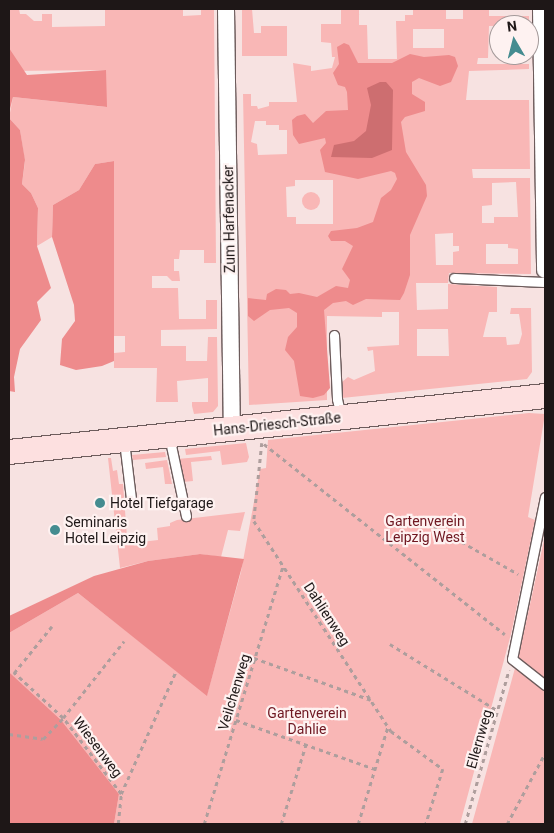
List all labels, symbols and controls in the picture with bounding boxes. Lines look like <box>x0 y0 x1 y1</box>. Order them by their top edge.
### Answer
north arrow <box>489 15 539 65</box>
text: N <box>506 18 518 35</box>
street label: Zum Harfenacker <box>220 165 238 273</box>
street label: Hans-Driesch-Straße <box>212 409 342 439</box>
place label: Hotel Tiefgarage <box>110 495 214 511</box>
marker: Hotel Tiefgarage <box>94 497 106 509</box>
park label: Gartenverein Leipzig West <box>385 513 465 546</box>
place label: Seminaris Hotel Leipzig <box>65 514 146 546</box>
marker: Seminaris Hotel Leipzig <box>49 524 61 536</box>
street label: Dahlienweg <box>300 579 354 649</box>
street label: Veilchenweg <box>214 652 254 732</box>
park label: Gartenverein Dahlie <box>267 705 347 738</box>
street label: Ellernweg <box>463 708 495 770</box>
street label: Wiesenweg <box>70 713 126 781</box>

